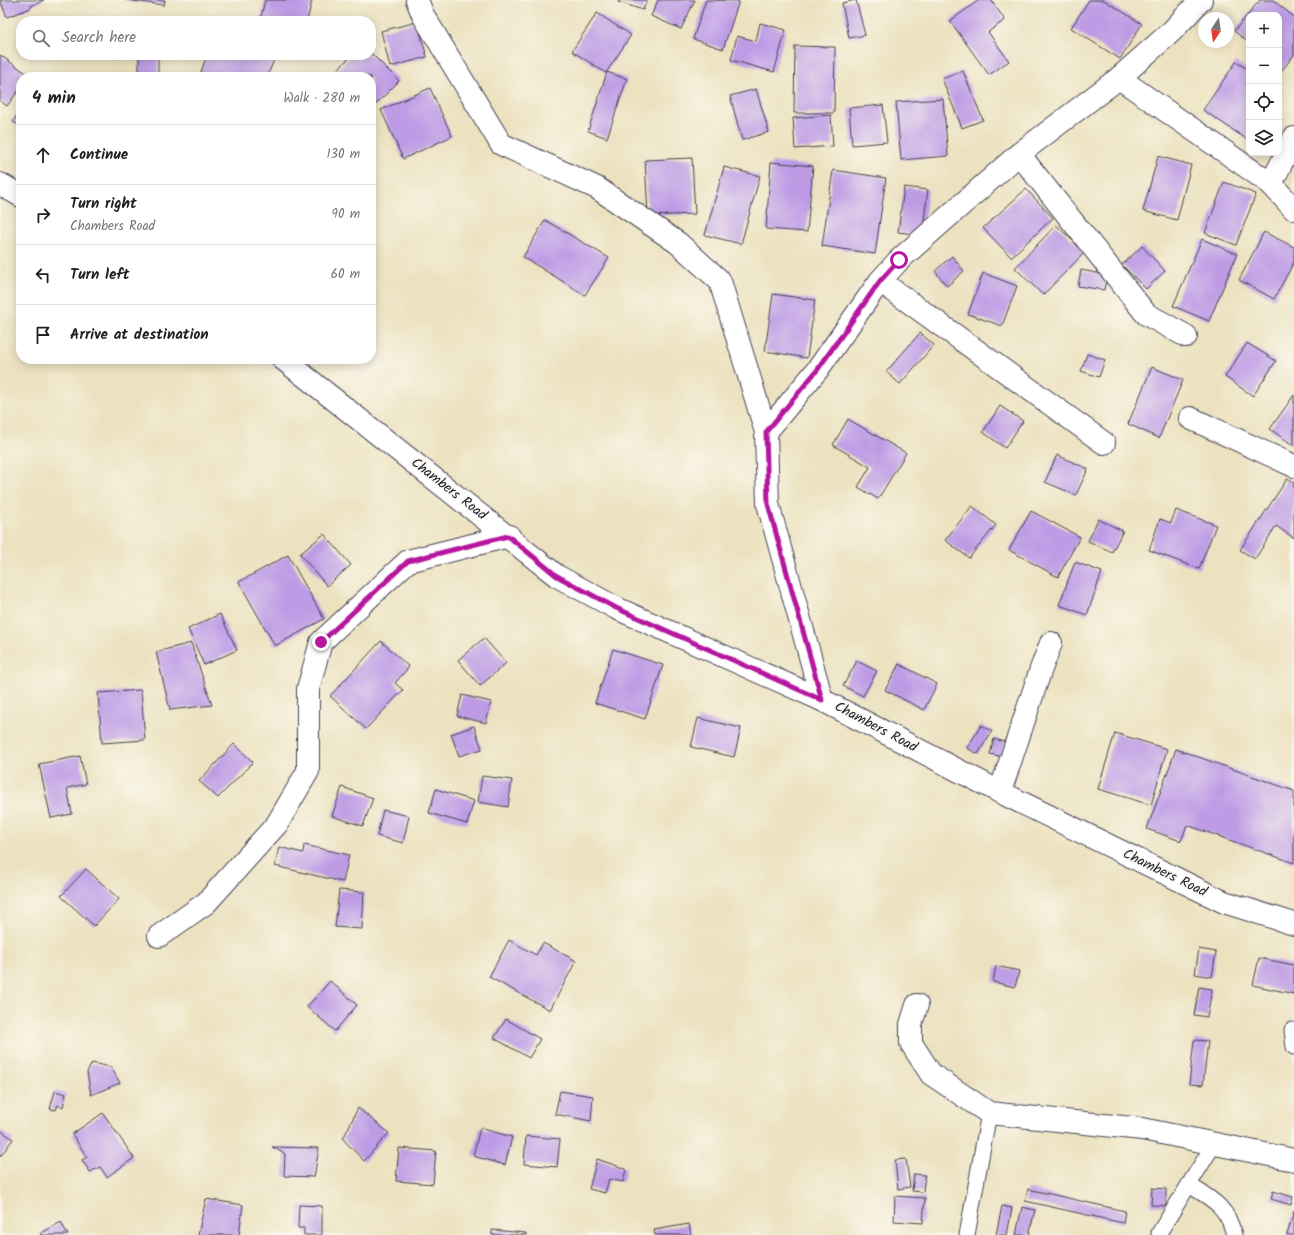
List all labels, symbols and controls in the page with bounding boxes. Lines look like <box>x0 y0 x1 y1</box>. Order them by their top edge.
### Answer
north arrow <box>1198 12 1234 48</box>
map controls <box>1246 12 1282 156</box>
button: + <box>1246 12 1282 48</box>
search box <box>16 16 376 60</box>
text: Search here <box>62 26 136 50</box>
icon: search <box>30 27 52 49</box>
button: − <box>1246 48 1282 84</box>
button: locate <box>1246 84 1282 120</box>
text: 4 min <box>32 85 76 112</box>
text: Walk · 280 m <box>284 88 360 109</box>
button: layers <box>1246 120 1282 156</box>
text: Continue <box>70 143 128 167</box>
icon: ahead <box>32 144 54 166</box>
text: 130 m <box>326 144 360 165</box>
text: Turn right <box>70 192 137 216</box>
icon: right <box>32 204 54 226</box>
text: 90 m <box>332 204 360 225</box>
text: Chambers Road <box>70 216 155 237</box>
route start <box>890 251 908 269</box>
text: Turn left <box>70 263 130 287</box>
icon: left <box>32 264 54 286</box>
text: 60 m <box>331 264 360 285</box>
text: Arrive at destination <box>70 323 209 347</box>
icon: arrive <box>32 324 54 346</box>
street label: Chambers Road <box>406 452 493 526</box>
route end <box>312 633 330 651</box>
street label: Chambers Road <box>830 696 922 759</box>
street label: Chambers Road <box>1119 843 1212 903</box>

